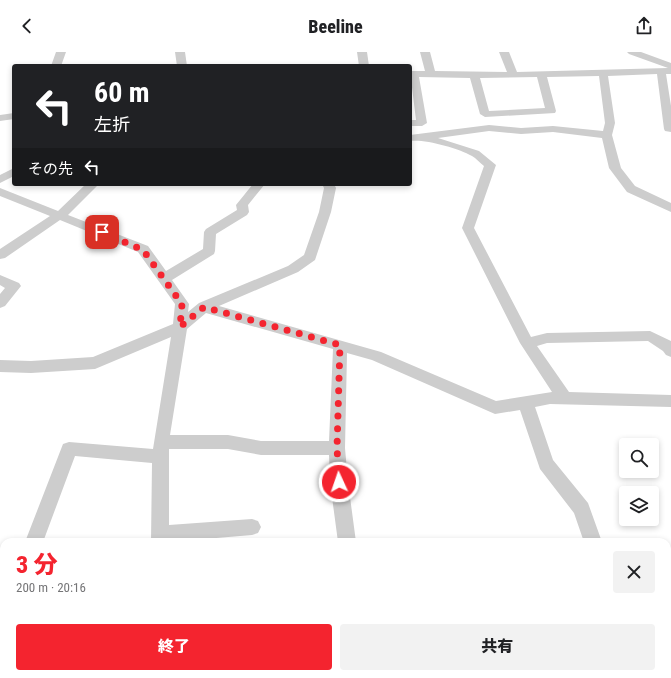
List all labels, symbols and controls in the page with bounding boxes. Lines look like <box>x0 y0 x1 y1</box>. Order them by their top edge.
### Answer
icon: back <box>16 15 38 37</box>
icon: share <box>633 15 655 37</box>
text: Beeline <box>308 16 363 37</box>
text: 60 m <box>94 76 150 109</box>
icon: left <box>28 80 80 132</box>
text: 左折 <box>94 114 130 135</box>
icon: left <box>81 156 103 178</box>
text: その先 <box>28 160 73 178</box>
pin <box>85 215 119 249</box>
icon: arrive <box>91 221 113 243</box>
map controls <box>619 438 659 526</box>
button: search <box>619 438 659 478</box>
position arrow <box>318 461 360 503</box>
button: layers <box>619 486 659 526</box>
text: 3 分 <box>16 551 58 579</box>
button: close <box>613 551 655 593</box>
text: 200 m · 20:16 <box>16 580 86 595</box>
button: 終了 <box>16 624 332 670</box>
button: 共有 <box>340 624 655 670</box>

